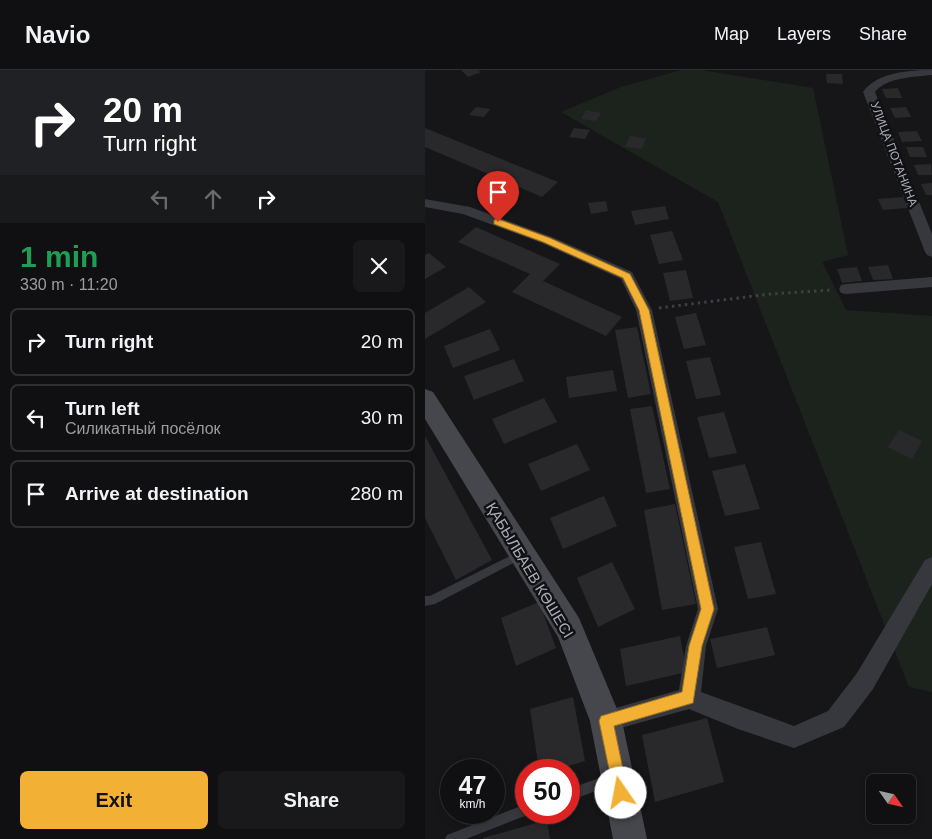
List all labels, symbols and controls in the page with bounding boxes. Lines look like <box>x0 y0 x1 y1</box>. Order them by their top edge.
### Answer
text: Navio <box>25 21 90 48</box>
text: Map <box>714 24 749 44</box>
text: Layers <box>777 24 831 44</box>
text: Share <box>859 24 907 44</box>
icon: right <box>20 90 85 155</box>
text: 20 m <box>103 90 183 129</box>
street label: УЛИЦА ПОТАНИНА <box>868 100 920 208</box>
text: Turn right <box>103 131 196 156</box>
pin <box>477 171 519 222</box>
icon: arrive <box>484 178 512 206</box>
icon: left <box>146 185 174 213</box>
icon: ahead <box>199 185 227 213</box>
icon: right <box>252 185 280 213</box>
text: 1 min <box>20 240 98 273</box>
button: close <box>353 240 405 292</box>
text: 330 m · 11:20 <box>20 276 118 293</box>
icon: right <box>22 328 50 356</box>
text: Turn right <box>65 331 153 352</box>
text: 20 m <box>361 331 403 352</box>
text: Turn left <box>65 398 140 419</box>
icon: left <box>22 404 50 432</box>
text: 30 m <box>361 407 403 428</box>
text: Силикатный посёлок <box>65 420 221 437</box>
icon: arrive <box>22 480 50 508</box>
text: Arrive at destination <box>65 483 249 504</box>
text: 280 m <box>350 483 403 504</box>
street label: ҚАБЫЛБАЕВ КӨШЕСІ <box>483 499 577 641</box>
speed limit sign: 50 <box>515 759 580 824</box>
position arrow <box>594 766 646 818</box>
button: Exit <box>20 771 208 829</box>
button: Share <box>218 771 405 829</box>
text: 47 <box>459 771 486 799</box>
north arrow <box>866 774 916 824</box>
map controls <box>866 774 916 824</box>
text: km/h <box>459 797 486 811</box>

